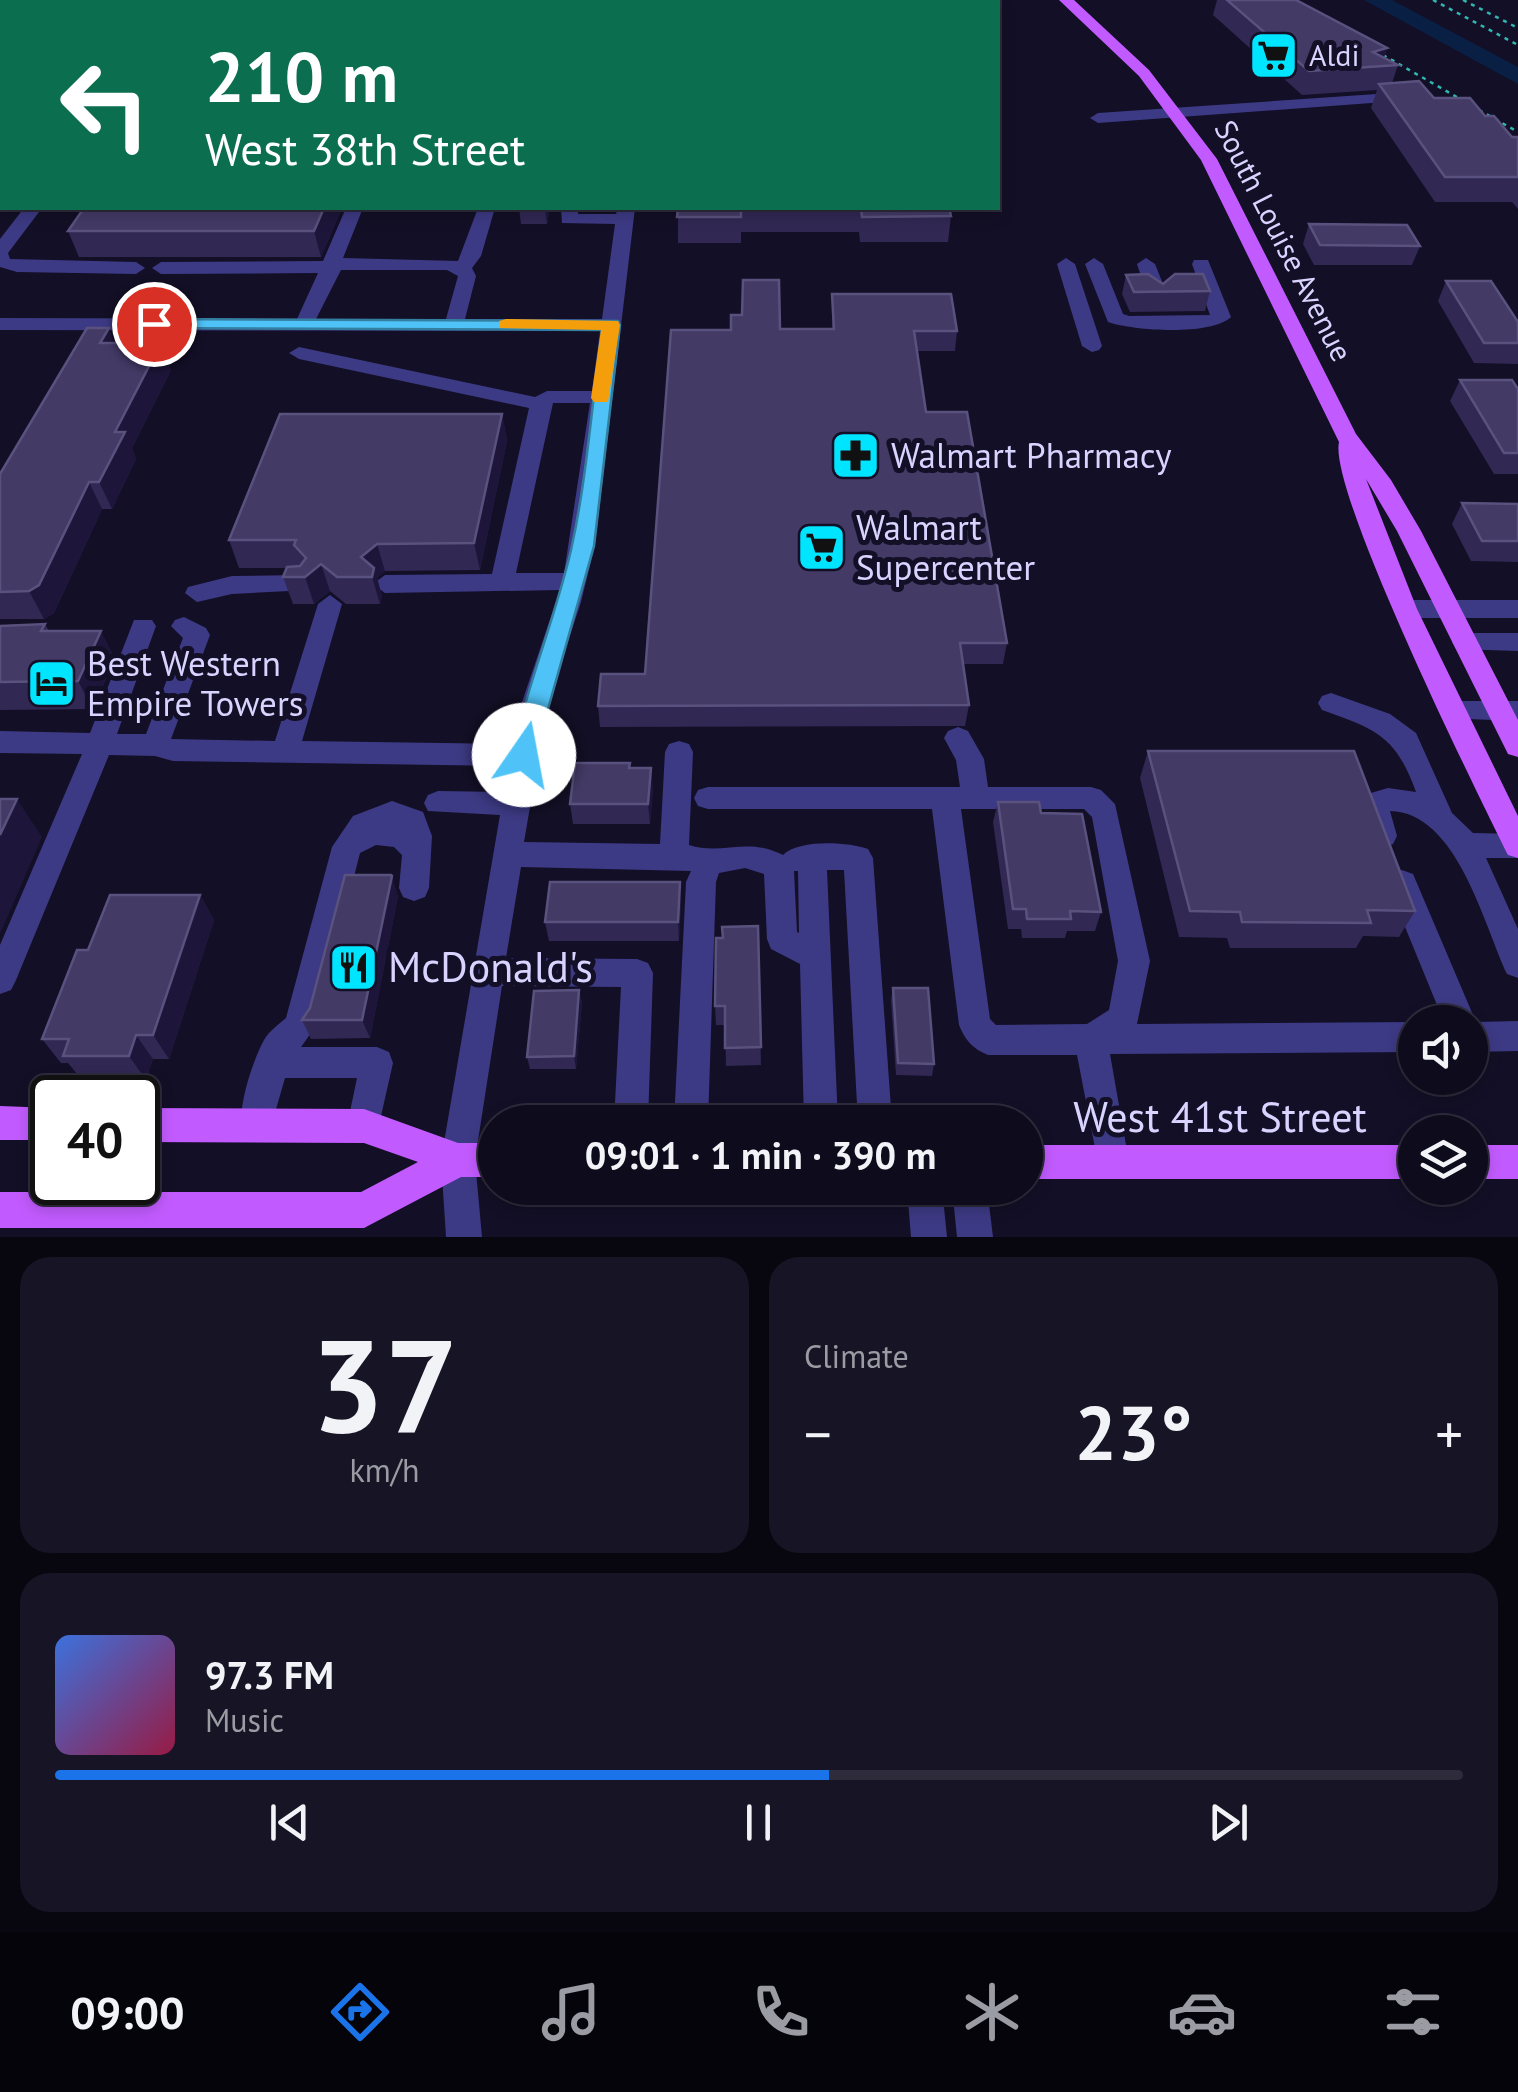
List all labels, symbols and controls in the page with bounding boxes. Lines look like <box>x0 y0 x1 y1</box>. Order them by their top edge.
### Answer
supermarket icon: Aldi <box>1248 30 1300 82</box>
text: 210 m <box>205 31 398 121</box>
place label: Aldi <box>1309 35 1360 74</box>
icon: left <box>40 40 170 170</box>
street label: South Louise Avenue <box>1207 113 1362 367</box>
text: West 38th Street <box>205 119 525 177</box>
pin <box>112 282 197 367</box>
icon: arrive <box>127 297 182 352</box>
pharmacy icon: Walmart Pharmacy <box>830 430 882 482</box>
place label: Walmart Pharmacy <box>891 432 1172 478</box>
place label: Walmart Supercenter <box>856 504 1035 590</box>
supermarket icon: Walmart Supercenter <box>795 522 847 574</box>
place label: Best Western Empire Towers <box>87 640 304 726</box>
hotel icon: Best Western Empire Towers <box>26 658 78 710</box>
position arrow <box>472 703 576 807</box>
place label: McDonald's <box>388 939 593 994</box>
restaurant icon: McDonald's <box>327 941 379 993</box>
map controls <box>1398 1005 1488 1205</box>
button: sound <box>1398 1005 1488 1095</box>
speed limit sign: 40 <box>30 1075 160 1205</box>
street label: West 41st Street <box>1073 1089 1367 1144</box>
button: layers <box>1398 1115 1488 1205</box>
text: 09:01 · 1 min · 390 m <box>585 1130 936 1179</box>
text: 37 <box>311 1300 458 1468</box>
text: Climate <box>804 1335 909 1377</box>
text: 23° <box>1075 1384 1192 1481</box>
text: − <box>804 1398 832 1469</box>
text: + <box>1435 1398 1463 1469</box>
text: km/h <box>349 1449 420 1491</box>
text: 97.3 FM <box>205 1650 334 1699</box>
text: Music <box>205 1699 284 1741</box>
icon: previous <box>262 1795 317 1850</box>
icon: pause <box>731 1795 786 1850</box>
icon: next <box>1201 1795 1256 1850</box>
icon: directions <box>325 1977 395 2047</box>
icon: music <box>536 1977 606 2047</box>
icon: phone <box>746 1977 816 2047</box>
icon: climate <box>957 1977 1027 2047</box>
icon: car <box>1167 1977 1237 2047</box>
icon: filters <box>1378 1977 1448 2047</box>
text: 09:00 <box>70 1983 184 2041</box>

